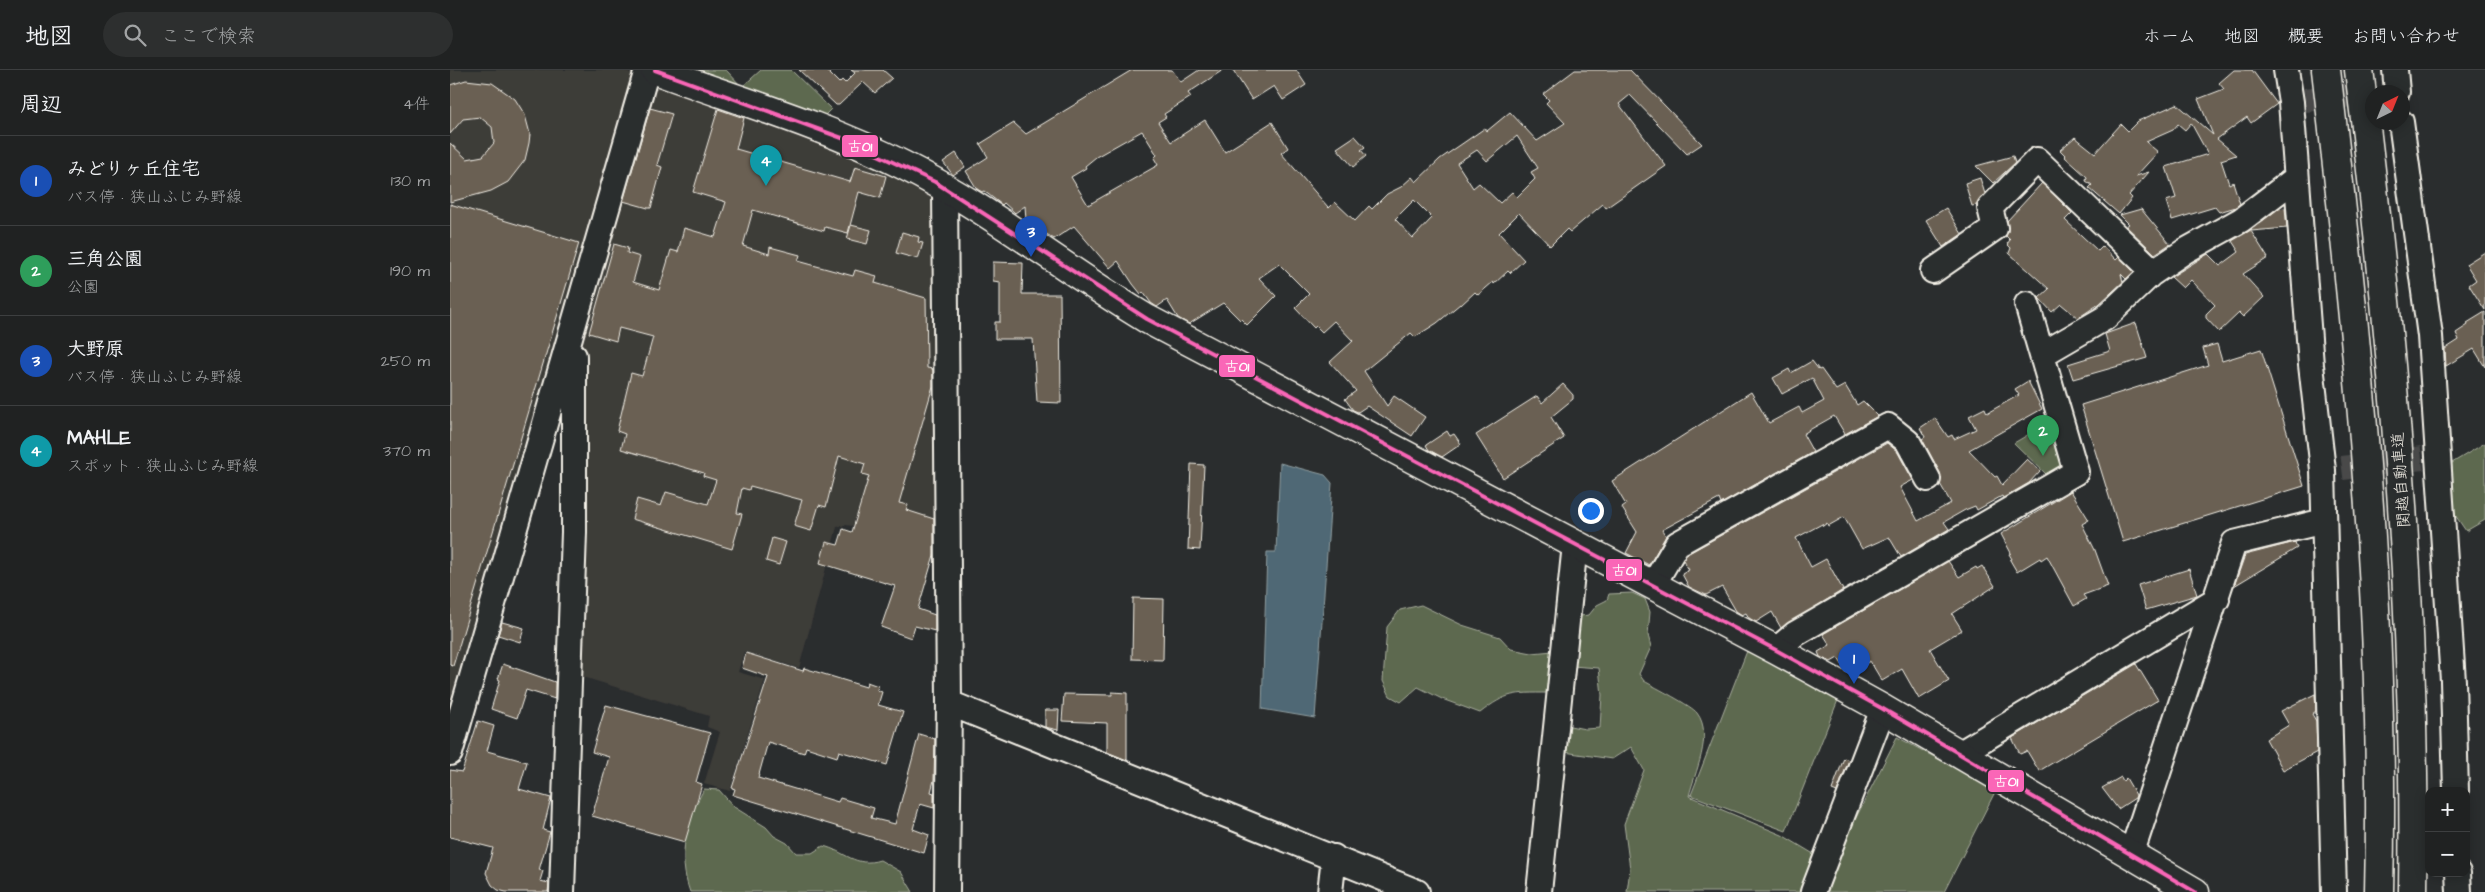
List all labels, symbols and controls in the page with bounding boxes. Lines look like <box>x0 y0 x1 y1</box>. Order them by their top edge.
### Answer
search box <box>103 12 453 57</box>
text: 地図 <box>25 20 73 54</box>
icon: search <box>121 21 149 49</box>
text: ここで検索 <box>161 23 256 50</box>
text: ホーム <box>2143 24 2196 49</box>
text: 地図 <box>2224 24 2260 49</box>
text: 概要 <box>2288 24 2324 49</box>
text: お問い合わせ <box>2352 24 2460 49</box>
north arrow <box>2365 85 2410 130</box>
text: 周辺 <box>20 90 62 119</box>
text: 4件 <box>403 93 430 115</box>
line badge: 古01 <box>841 134 879 158</box>
text: 古01 <box>848 137 873 157</box>
pin: 4 <box>750 145 782 186</box>
text: みどりヶ丘住宅 <box>67 156 200 183</box>
text: 1 <box>35 170 37 192</box>
text: 130 m <box>391 170 430 192</box>
text: バス停 · 狭山ふじみ野線 <box>67 186 242 208</box>
pin: 3 <box>1015 216 1047 257</box>
text: 三角公園 <box>67 246 143 273</box>
text: 2 <box>31 260 41 282</box>
text: 190 m <box>390 260 430 282</box>
text: 公園 <box>67 276 99 298</box>
text: 大野原 <box>67 336 124 363</box>
text: 3 <box>32 350 40 372</box>
text: 250 m <box>381 350 430 372</box>
line badge: 古01 <box>1218 354 1256 378</box>
text: 古01 <box>1225 357 1250 377</box>
text: バス停 · 狭山ふじみ野線 <box>67 366 242 388</box>
pin: 2 <box>2027 415 2059 456</box>
text: MAHLE <box>67 425 131 452</box>
street label: 関越自動車道 <box>2387 431 2415 529</box>
text: 4 <box>31 440 41 462</box>
text: 370 m <box>383 440 430 462</box>
text: スポット · 狭山ふじみ野線 <box>67 455 258 477</box>
your location <box>1578 498 1604 524</box>
line badge: 古01 <box>1605 558 1643 582</box>
text: 古01 <box>1612 561 1637 581</box>
pin: 1 <box>1838 643 1870 684</box>
line badge: 古01 <box>1987 769 2025 793</box>
text: 古01 <box>1994 772 2019 792</box>
map controls <box>2425 787 2470 877</box>
button: + <box>2425 787 2470 832</box>
button: − <box>2425 832 2470 877</box>

